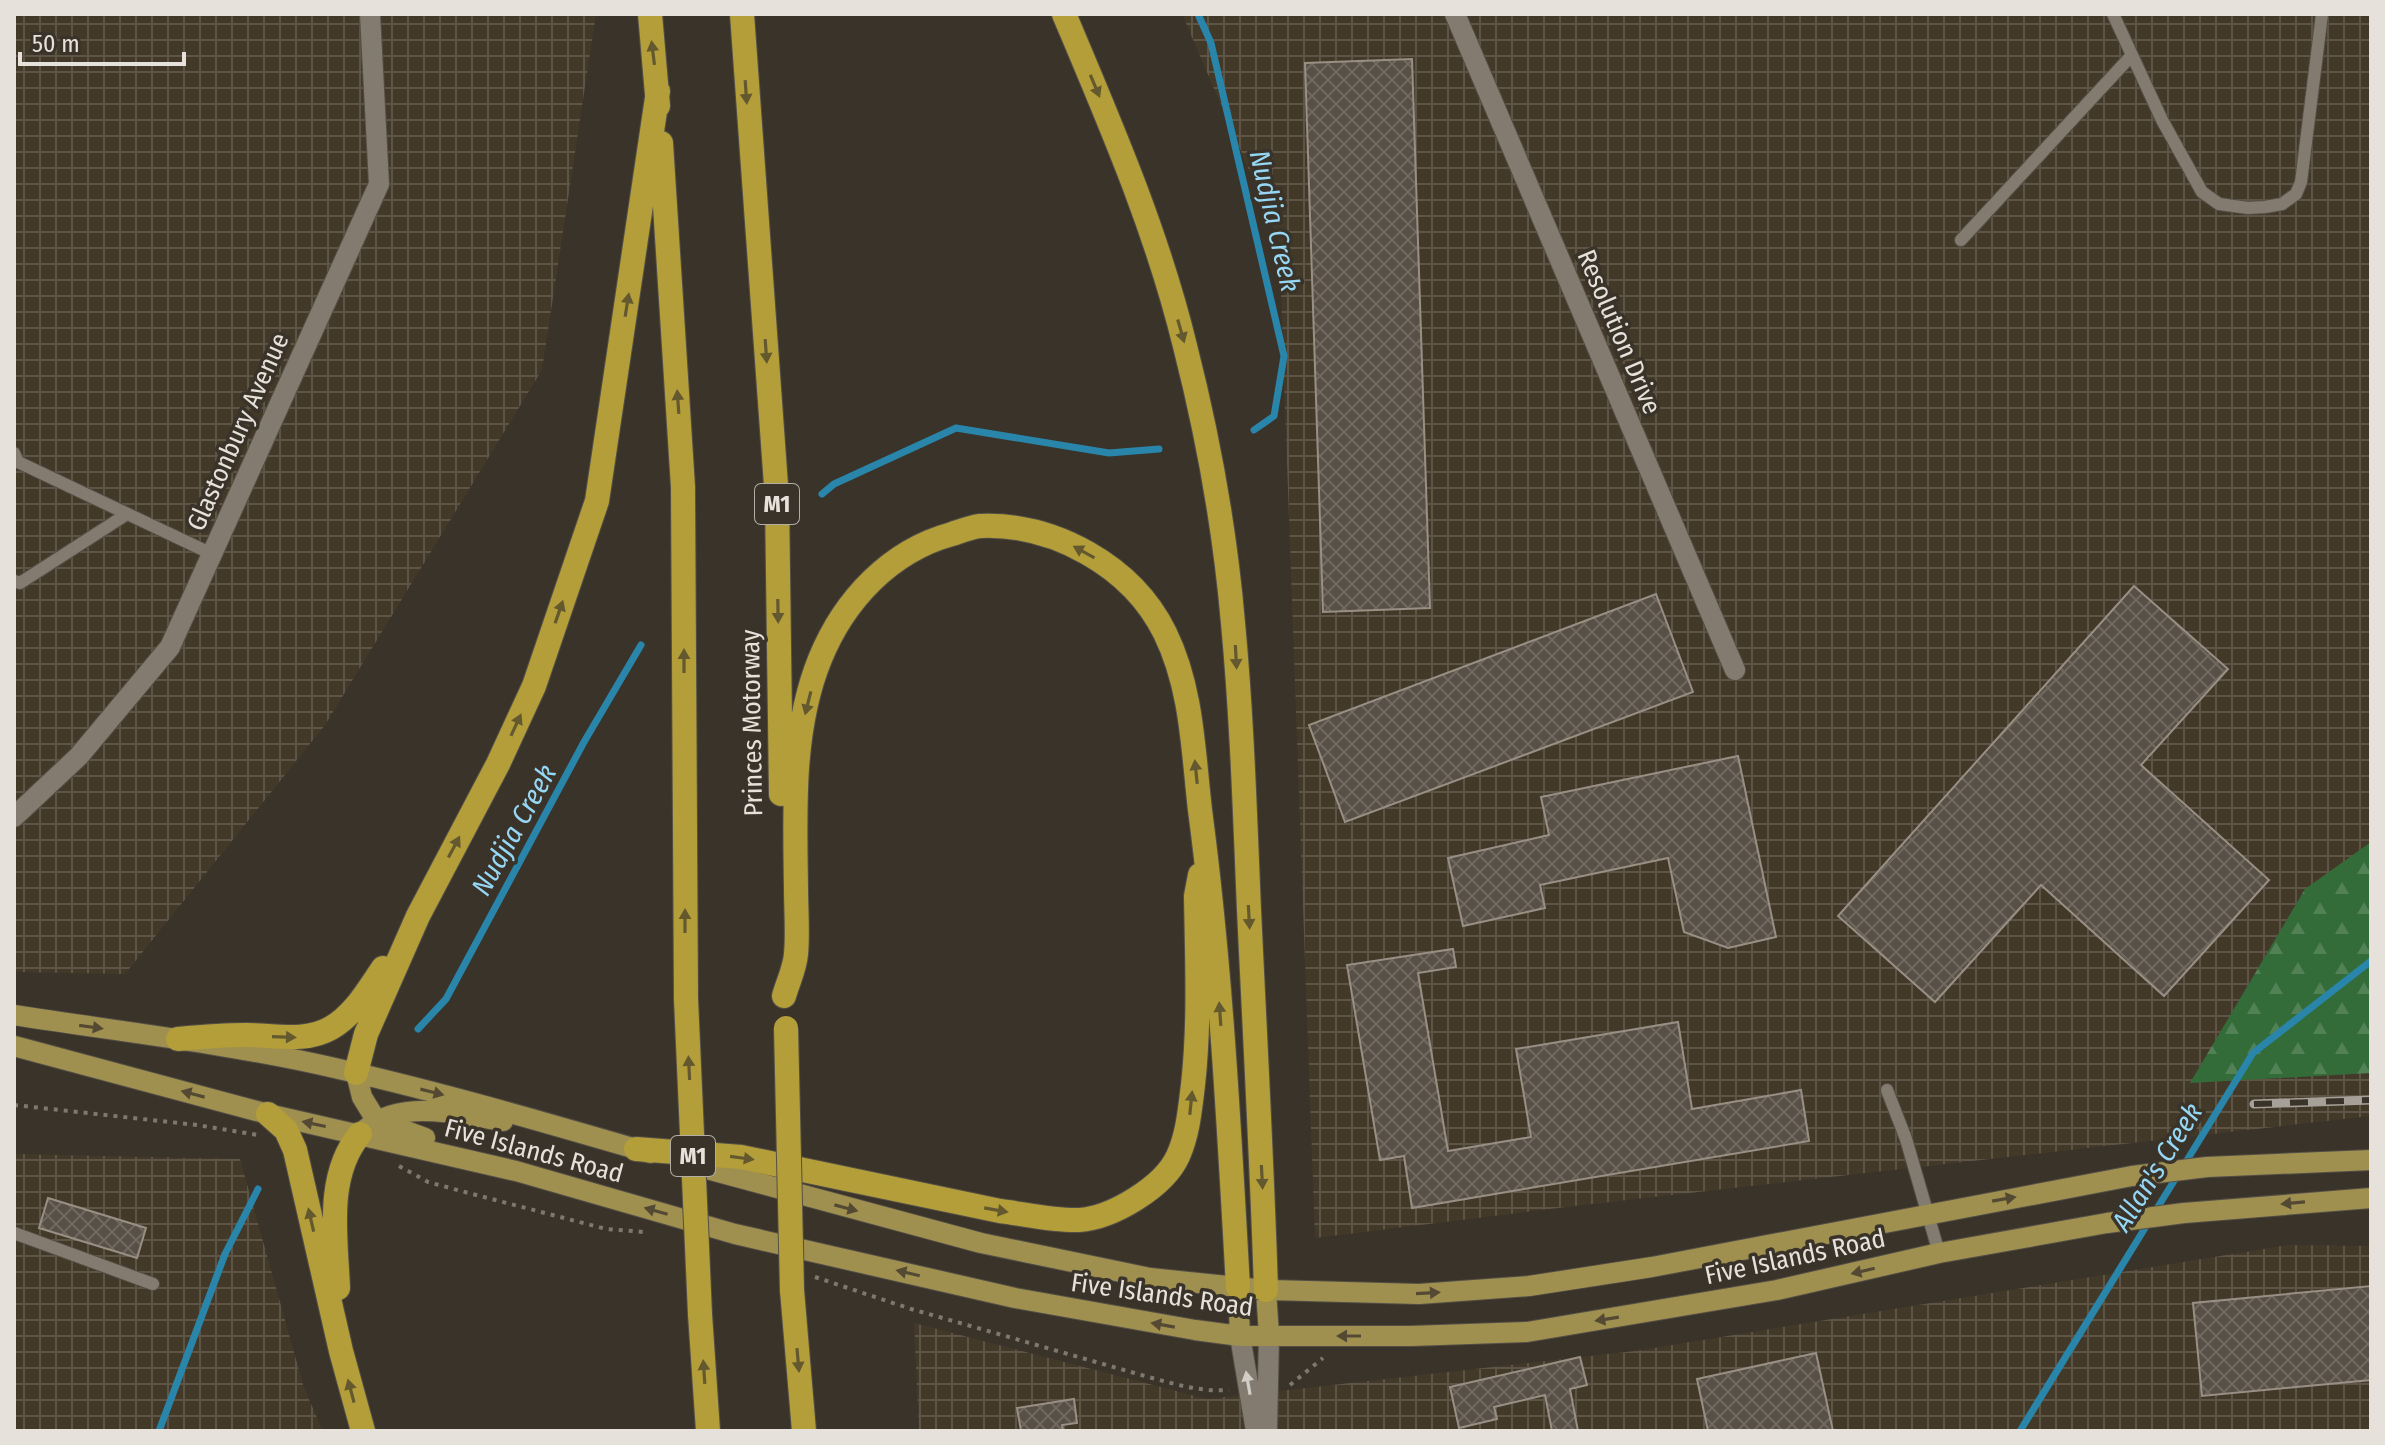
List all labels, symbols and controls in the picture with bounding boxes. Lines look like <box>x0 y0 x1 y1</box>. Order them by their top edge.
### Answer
scale bar <box>20 16 184 66</box>
text: 50 m <box>32 30 80 58</box>
one-way arrow <box>646 40 659 65</box>
one-way arrow <box>1088 74 1101 98</box>
one-way arrow <box>740 80 753 105</box>
water label: Nudjia Creek <box>1243 147 1307 295</box>
street label: Resolution Drive <box>1570 245 1668 419</box>
one-way arrow <box>621 292 634 317</box>
one-way arrow <box>1175 319 1188 343</box>
street label: Glastonbury Avenue <box>180 328 296 536</box>
one-way arrow <box>760 339 773 364</box>
one-way arrow <box>671 389 684 414</box>
road number: M1 <box>755 484 799 524</box>
one-way arrow <box>1073 545 1096 558</box>
one-way arrow <box>772 599 785 624</box>
one-way arrow <box>553 600 566 624</box>
street label: Princes Motorway <box>735 629 769 817</box>
one-way arrow <box>1229 645 1242 670</box>
one-way arrow <box>678 648 690 673</box>
one-way arrow <box>801 690 814 715</box>
one-way arrow <box>509 713 523 737</box>
water label: Nudjia Creek <box>465 759 564 901</box>
one-way arrow <box>1190 759 1203 784</box>
one-way arrow <box>447 836 461 859</box>
one-way arrow <box>1243 905 1256 930</box>
one-way arrow <box>679 908 691 933</box>
one-way arrow <box>1213 1001 1226 1026</box>
one-way arrow <box>79 1021 104 1034</box>
one-way arrow <box>272 1030 297 1043</box>
one-way arrow <box>682 1055 695 1080</box>
one-way arrow <box>419 1086 444 1099</box>
one-way arrow <box>180 1087 204 1100</box>
one-way arrow <box>1184 1090 1197 1115</box>
water label: Allan's Creek <box>2104 1097 2209 1238</box>
street label: Five Islands Road <box>441 1112 627 1190</box>
one-way arrow <box>301 1117 326 1130</box>
road number: M1 <box>671 1136 715 1176</box>
one-way arrow <box>729 1152 754 1165</box>
one-way arrow <box>1256 1165 1269 1190</box>
one-way arrow <box>1992 1193 2017 1205</box>
one-way arrow <box>2280 1197 2305 1210</box>
one-way arrow <box>833 1202 858 1214</box>
one-way arrow <box>643 1204 667 1217</box>
one-way arrow <box>984 1204 1009 1216</box>
one-way arrow <box>304 1207 317 1232</box>
street label: Five Islands Road <box>1702 1223 1888 1291</box>
one-way arrow <box>1850 1265 1875 1278</box>
one-way arrow <box>896 1267 921 1279</box>
street label: Five Islands Road <box>1069 1267 1255 1323</box>
one-way arrow <box>1416 1286 1441 1299</box>
one-way arrow <box>1595 1313 1620 1325</box>
one-way arrow <box>1150 1318 1175 1330</box>
one-way arrow <box>1336 1330 1361 1342</box>
one-way arrow <box>792 1348 805 1373</box>
one-way arrow <box>697 1359 710 1384</box>
one-way arrow <box>1242 1371 1254 1396</box>
one-way arrow <box>345 1379 357 1404</box>

